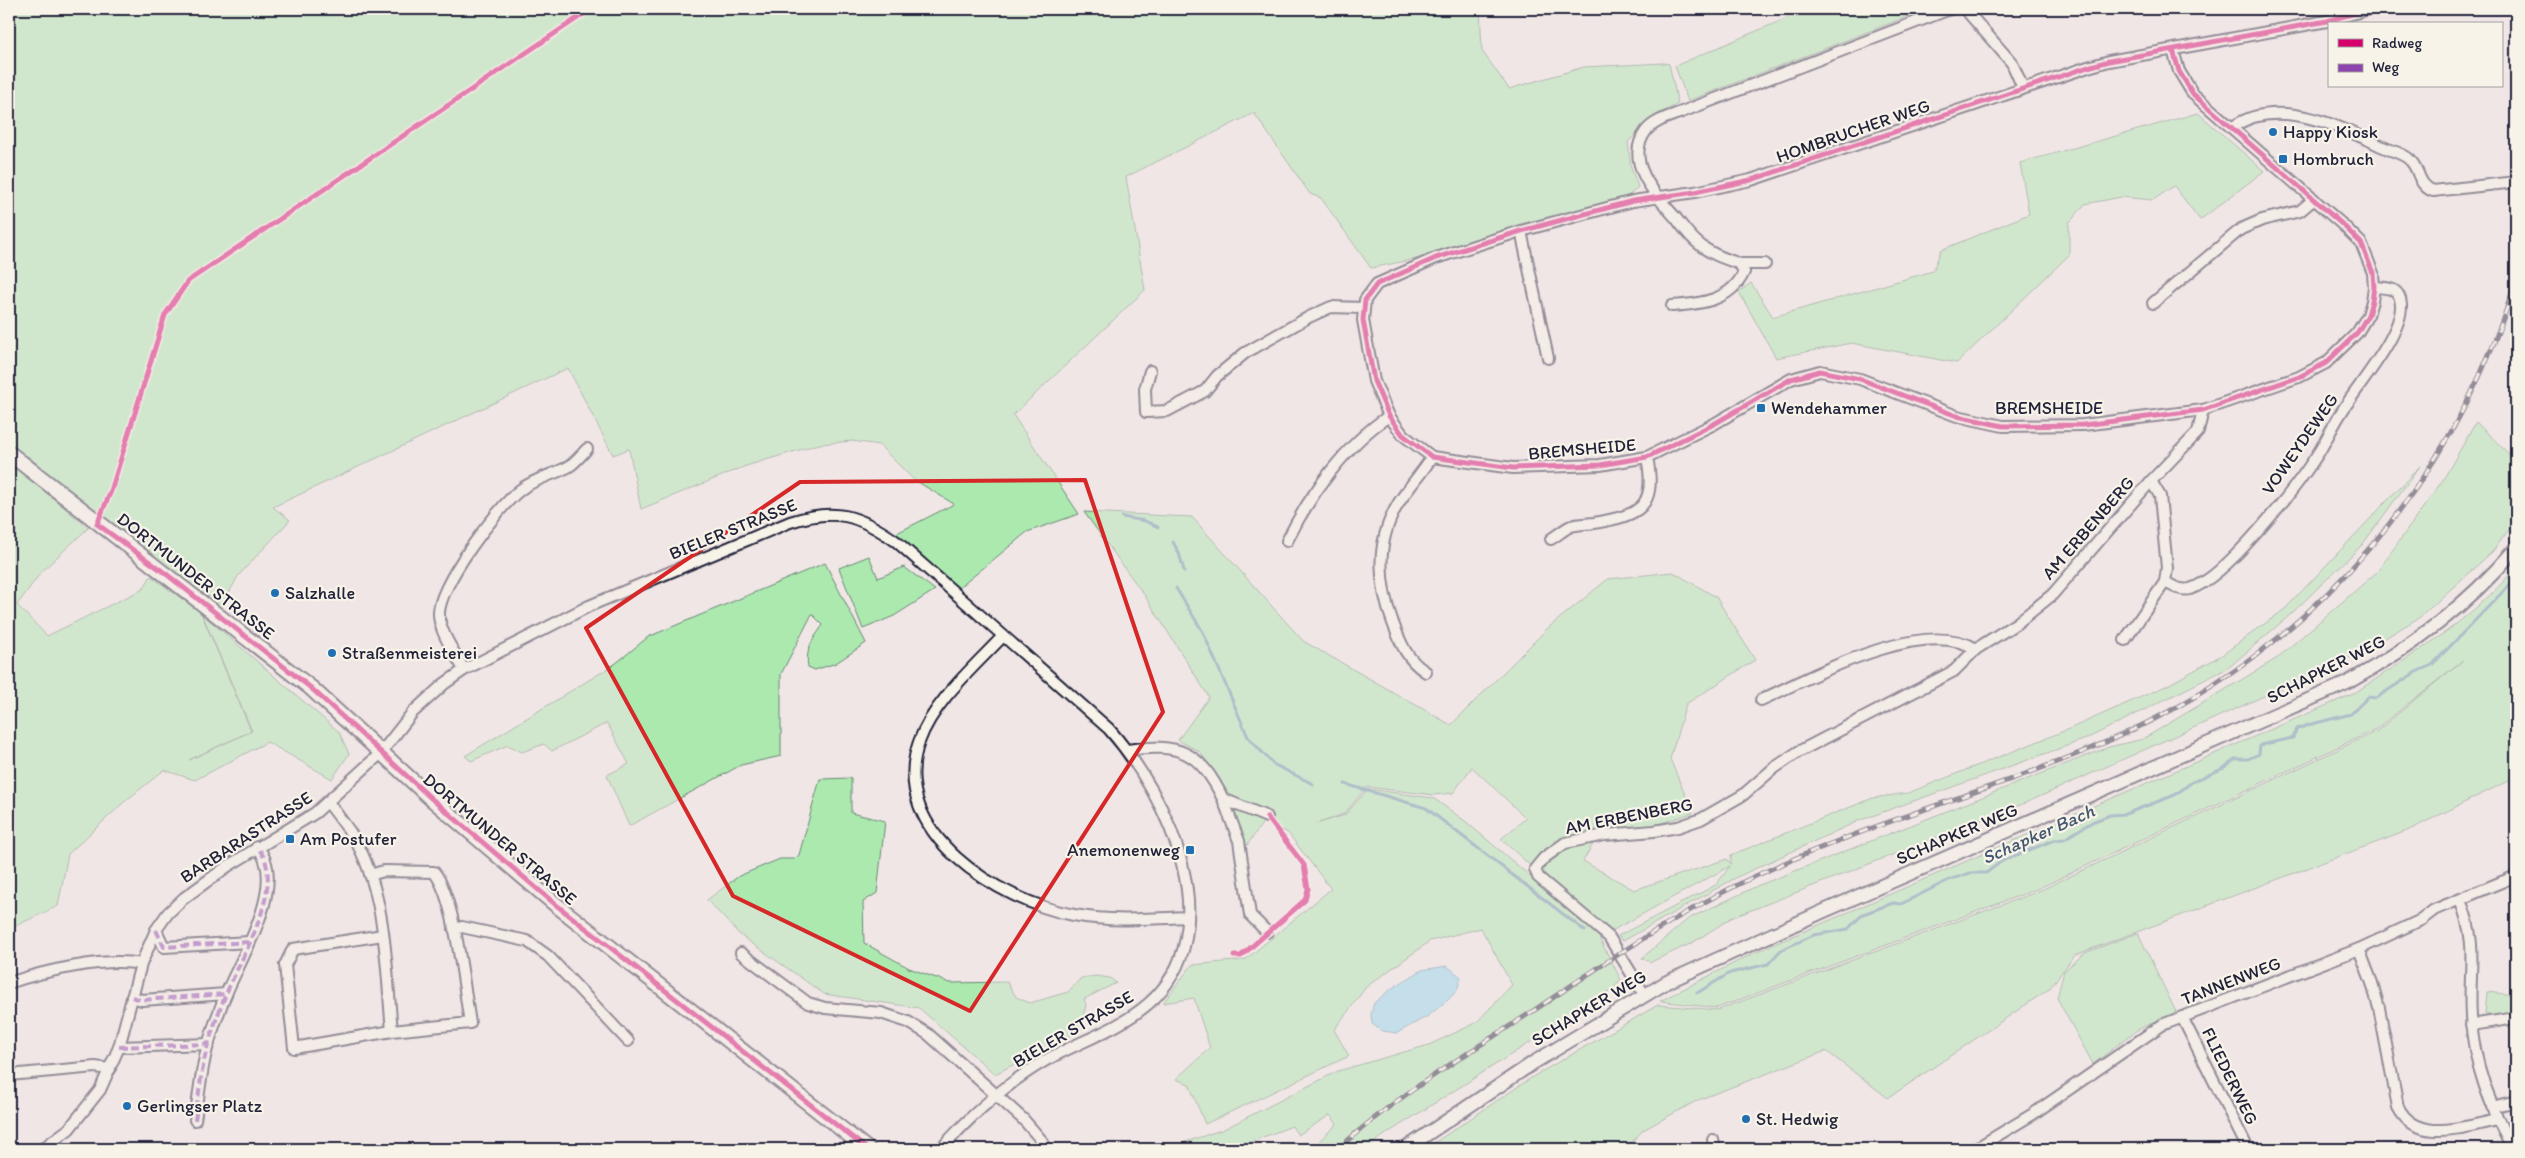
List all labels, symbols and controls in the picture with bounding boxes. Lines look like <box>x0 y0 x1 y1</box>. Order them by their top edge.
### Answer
legend <box>2328 22 2502 88</box>
text: Radweg <box>2372 34 2422 52</box>
text: Weg <box>2372 58 2399 76</box>
street label: HOMBRUCHER WEG <box>1773 94 1933 168</box>
place label: Happy Kiosk <box>2283 121 2378 143</box>
marker: Happy Kiosk <box>2267 126 2279 138</box>
place label: Hombruch <box>2293 148 2374 170</box>
marker: Hombruch <box>2277 153 2289 165</box>
street label: VOWEYDEWEG <box>2257 389 2343 499</box>
place label: Wendehammer <box>1771 397 1888 419</box>
street label: BREMSHEIDE <box>1995 397 2103 419</box>
marker: Wendehammer <box>1755 402 1767 414</box>
street label: BREMSHEIDE <box>1527 433 1637 465</box>
street label: AM ERBENBERG <box>2037 472 2139 584</box>
street label: BIELER STRASSE <box>666 493 800 565</box>
street label: DORTMUNDER STRASSE <box>113 508 279 644</box>
place label: Salzhalle <box>285 582 355 604</box>
marker: Salzhalle <box>269 587 281 599</box>
street label: SCHAPKER WEG <box>2263 630 2389 708</box>
place label: Straßenmeisterei <box>342 642 477 664</box>
marker: Straßenmeisterei <box>326 647 338 659</box>
street label: DORTMUNDER STRASSE <box>419 768 581 910</box>
street label: BARBARASTRASSE <box>176 786 316 888</box>
street label: AM ERBENBERG <box>1563 793 1695 839</box>
street label: SCHAPKER WEG <box>1893 798 2021 870</box>
water label: Schapker Bach <box>1978 799 2099 869</box>
place label: Am Postufer <box>300 828 397 850</box>
marker: Am Postufer <box>284 833 296 845</box>
place label: Anemonenweg <box>1067 839 1181 861</box>
marker: Anemonenweg <box>1184 844 1196 856</box>
street label: TANNENWEG <box>2178 952 2284 1010</box>
street label: SCHAPKER WEG <box>1528 965 1650 1051</box>
street label: BIELER STRASSE <box>1009 986 1137 1072</box>
street label: FLIEDERWEG <box>2197 1024 2263 1128</box>
place label: Gerlingser Platz <box>137 1095 263 1117</box>
marker: Gerlingser Platz <box>121 1100 133 1112</box>
place label: St. Hedwig <box>1756 1108 1839 1130</box>
marker: St. Hedwig <box>1740 1113 1752 1125</box>

